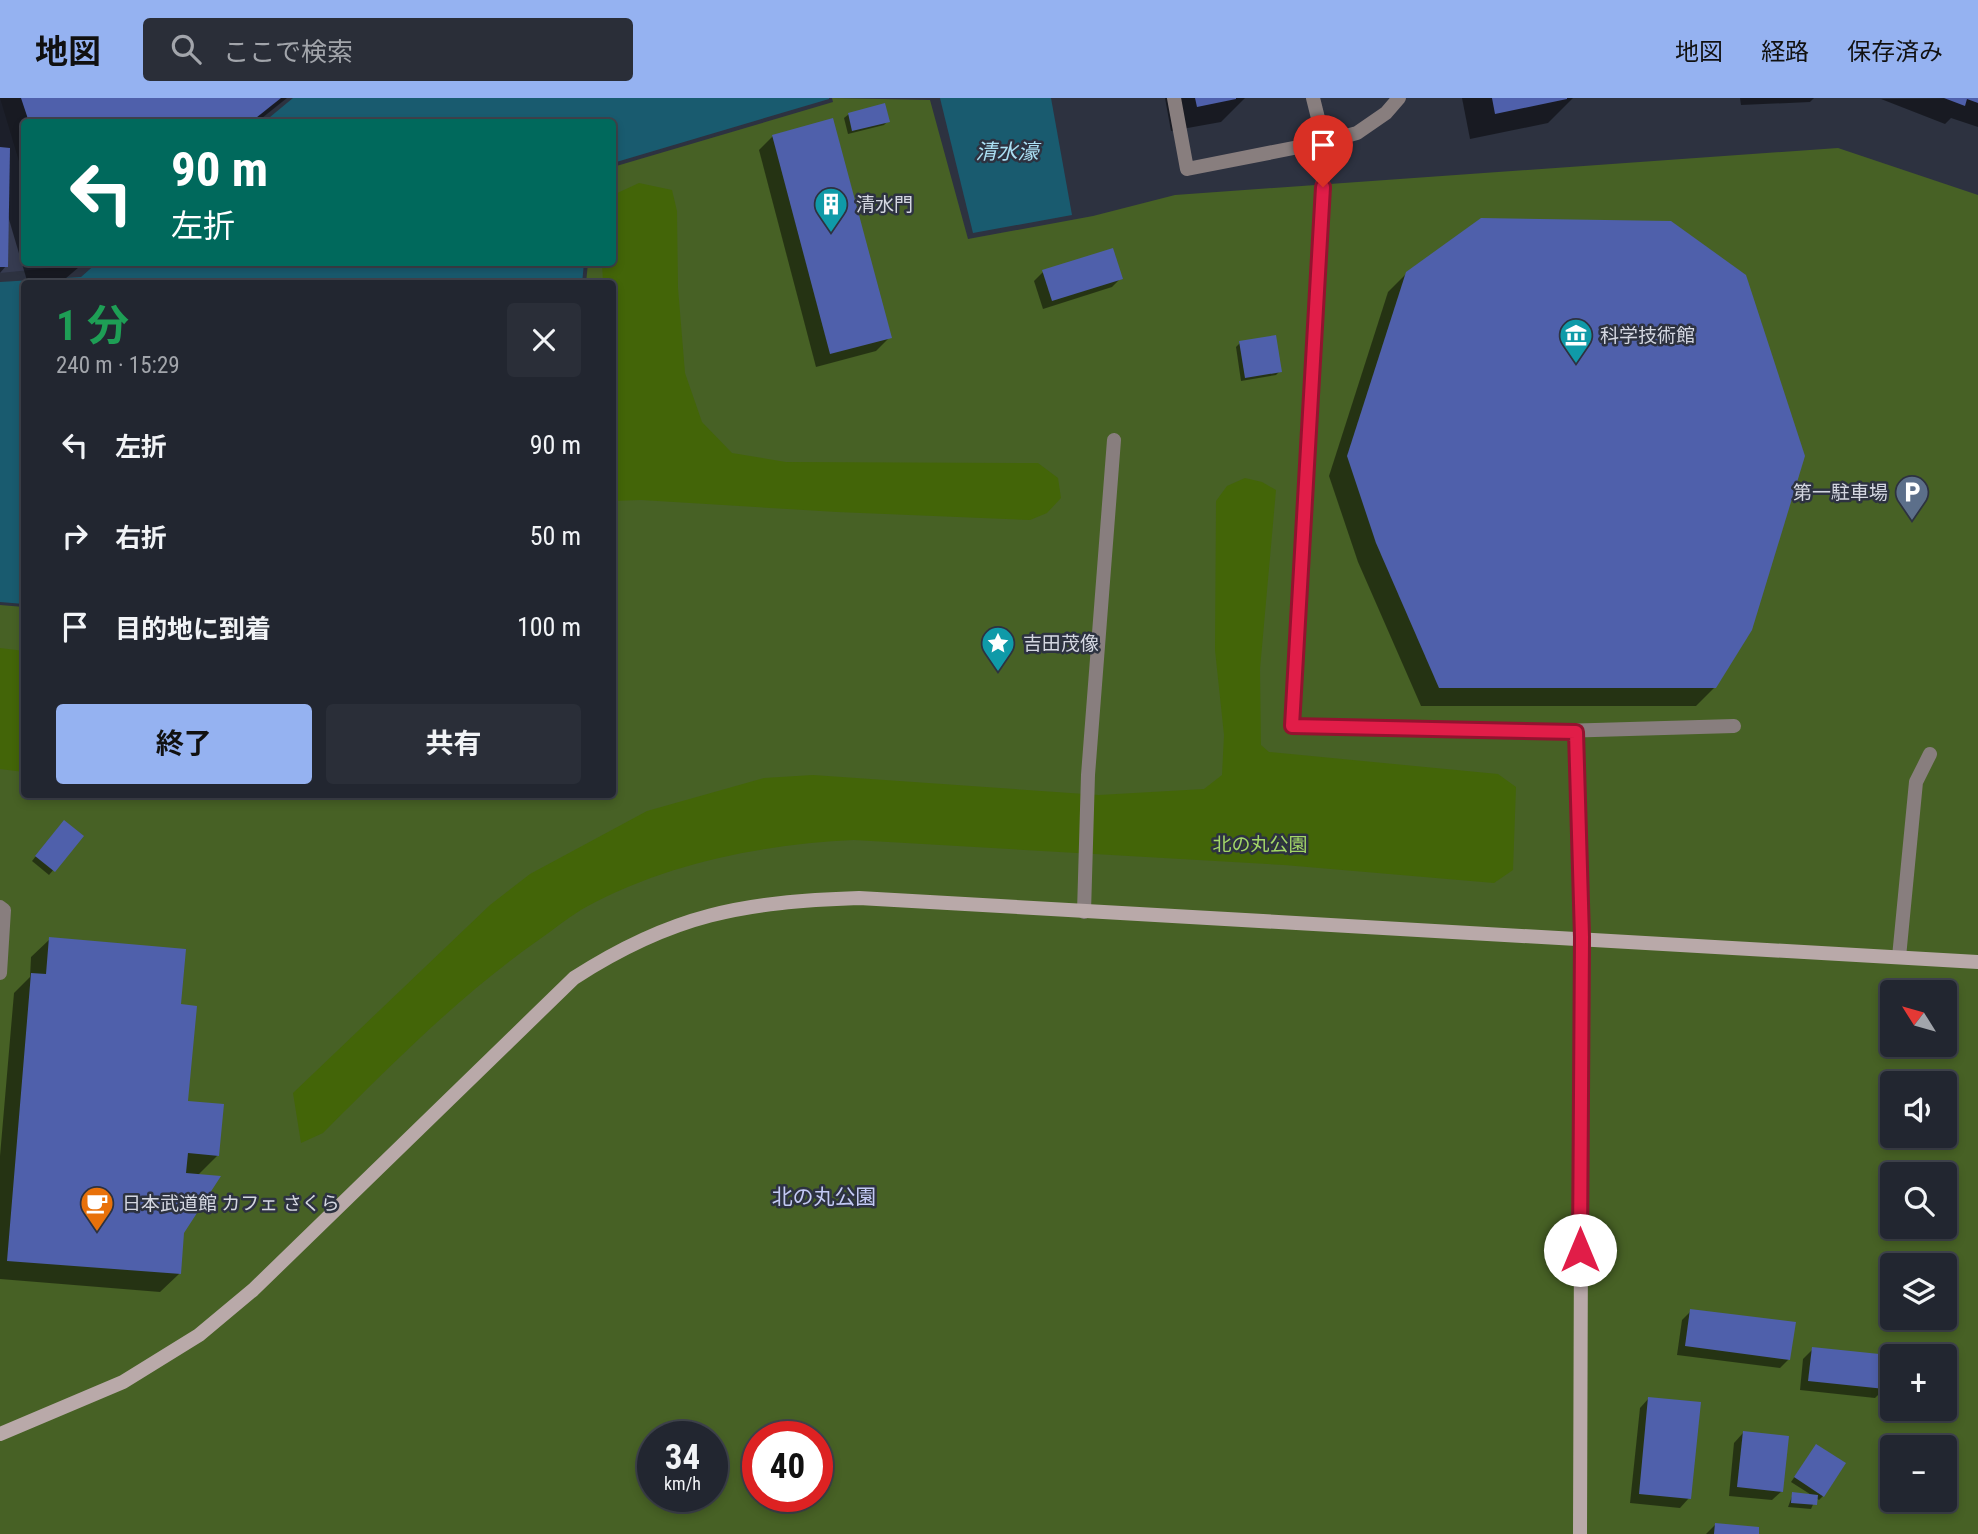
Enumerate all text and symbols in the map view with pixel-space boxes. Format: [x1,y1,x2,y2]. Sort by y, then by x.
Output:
search box [143,18,633,81]
icon: search [167,30,205,68]
text: 地図 [35,32,101,71]
text: ここで検索 [223,37,353,67]
text: 地図 [1675,38,1723,66]
text: 経路 [1761,38,1809,66]
text: 保存済み [1847,38,1943,66]
pin [1293,115,1353,187]
icon: arrive [1304,126,1342,164]
water label: 清水濠 [976,140,1041,164]
text: 90 m [171,141,268,198]
icon: left [56,147,147,238]
building icon: 清水門 [812,185,850,234]
place label: 清水門 [856,193,913,216]
text: 左折 [171,207,235,245]
text: 1 分 [56,301,129,350]
button: close [507,303,581,377]
museum icon: 科学技術館 [1557,316,1595,365]
place label: 科学技術館 [1600,324,1695,347]
text: 240 m · 15:29 [56,352,180,379]
icon: left [56,426,94,464]
text: 90 m [530,430,581,460]
text: 左折 [115,432,167,462]
parking icon: 第一駐車場 [1893,473,1931,522]
place label: 第一駐車場 [1793,481,1888,504]
icon: right [56,517,94,555]
text: 50 m [530,521,581,551]
text: 右折 [115,523,167,553]
icon: arrive [56,608,94,646]
text: 100 m [517,612,581,642]
text: 目的地に到着 [115,614,271,644]
place icon: 吉田茂像 [979,624,1017,673]
place label: 吉田茂像 [1023,632,1099,655]
button: 終了 [56,704,312,784]
button: 共有 [326,704,581,784]
park label: 北の丸公園 [1212,833,1308,856]
north arrow [1880,980,1956,1057]
map controls [1880,980,1957,1512]
button: sound [1880,1071,1957,1148]
button: search [1880,1162,1957,1239]
cafe icon: 日本武道館 カフェ さくら [78,1184,116,1233]
district label: 北の丸公園 [772,1185,877,1209]
place label: 日本武道館 カフェ さくら [122,1192,340,1215]
position arrow [1543,1213,1617,1287]
button: layers [1880,1253,1957,1330]
button: + [1880,1344,1957,1421]
speed limit sign: 40 [742,1421,833,1512]
button: − [1880,1435,1957,1512]
text: 34 [665,1437,700,1478]
text: km/h [664,1473,701,1494]

